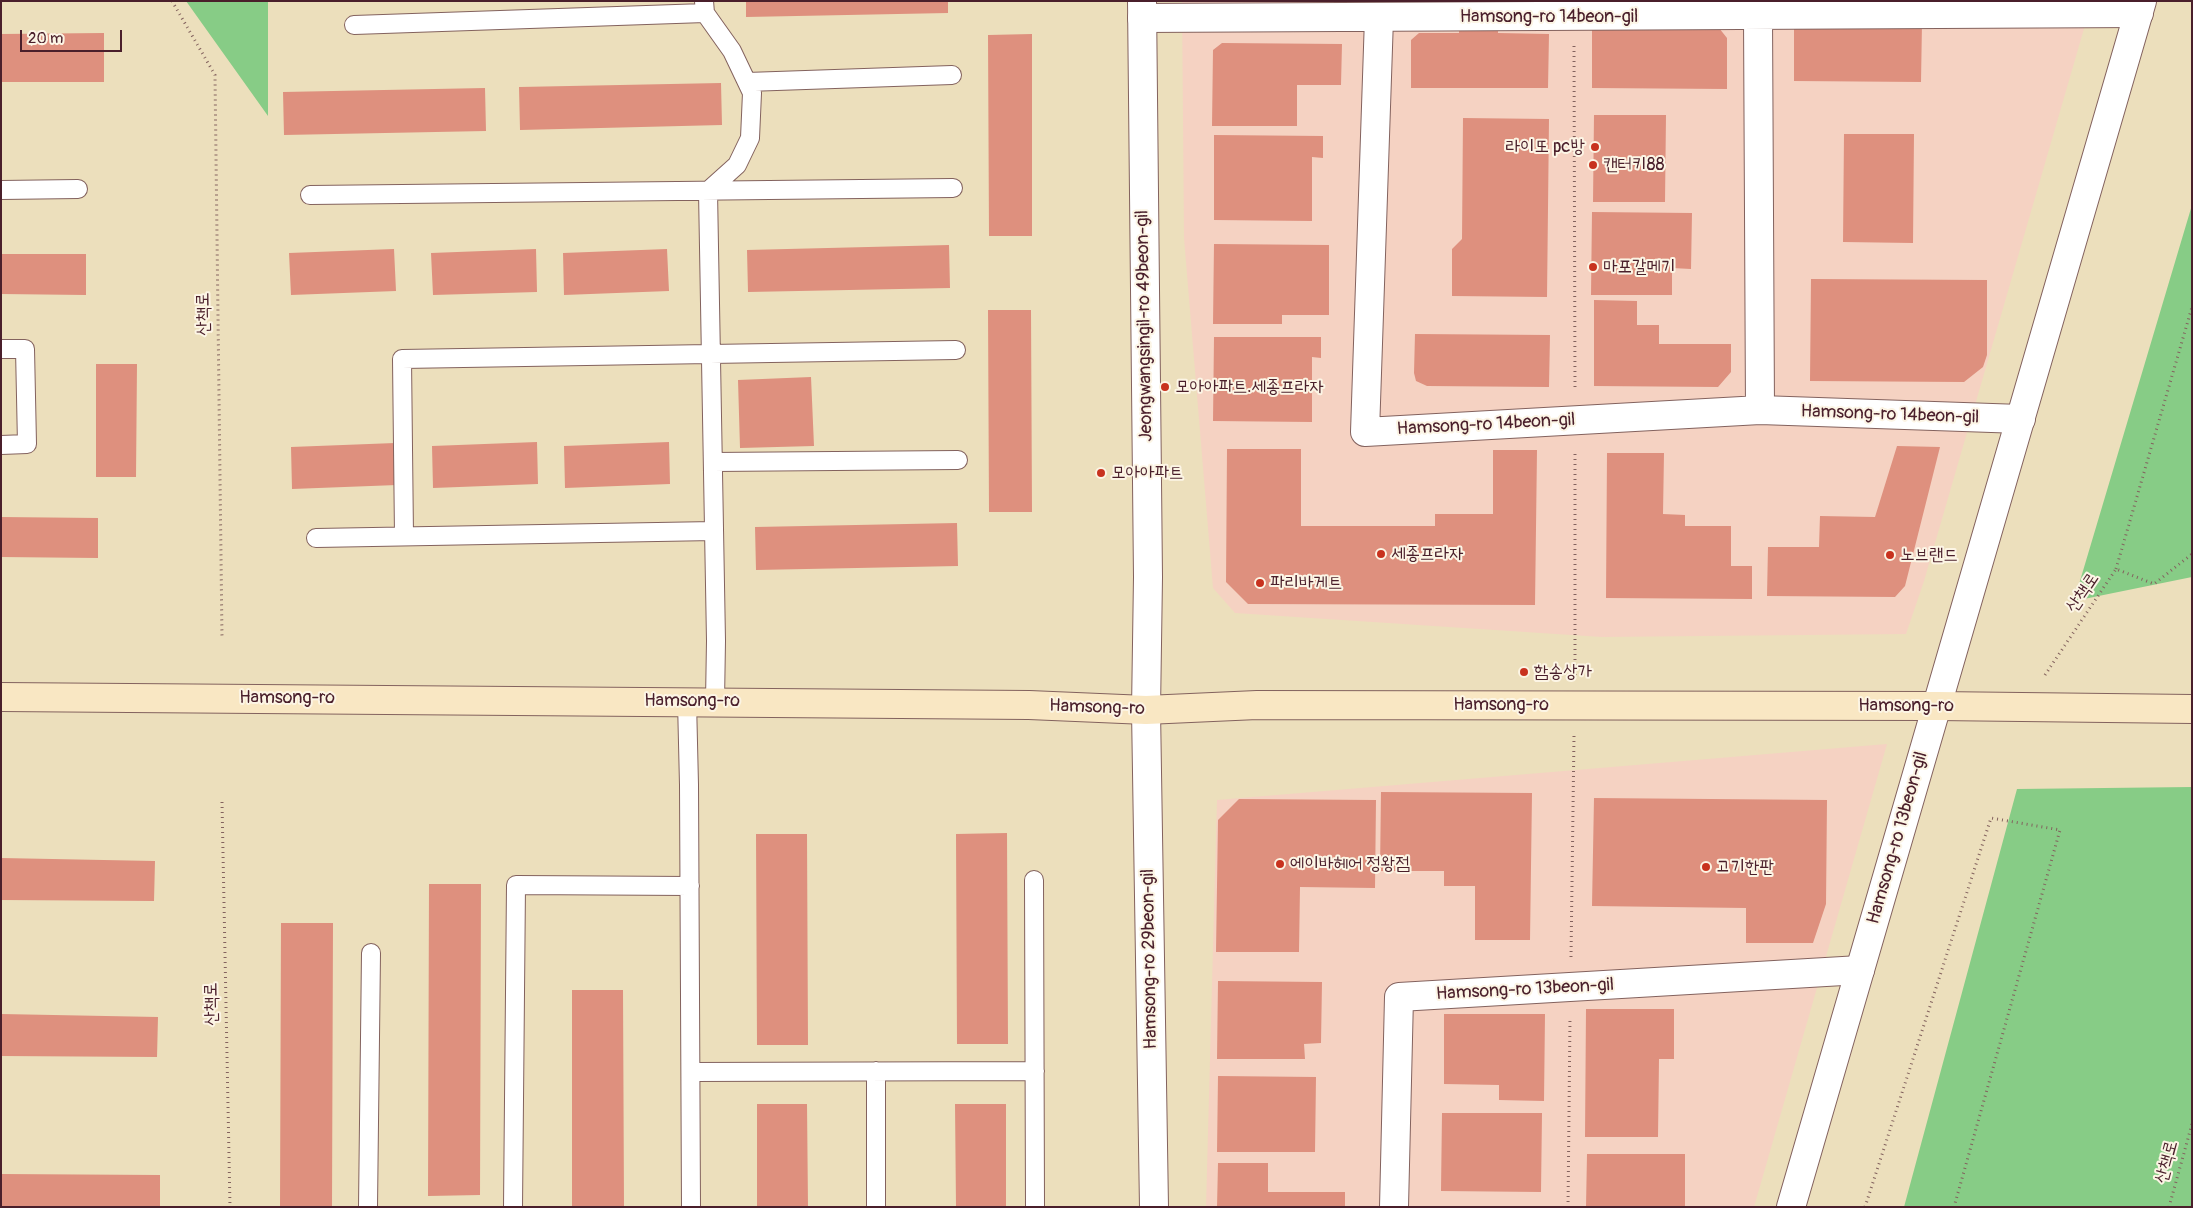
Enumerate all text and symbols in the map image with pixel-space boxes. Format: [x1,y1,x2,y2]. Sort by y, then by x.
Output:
street label: Hamsong-ro 14beon-gil [1460,6,1638,28]
scale bar [22,20,125,52]
text: 20 m [28,29,63,48]
place label: 라이또 pc방 [1506,136,1585,158]
marker: 라이또 pc방 [1589,141,1601,153]
place label: 캔터키88 [1603,154,1665,176]
marker: 캔터키88 [1587,159,1599,171]
street label: Jeongwangsingil-ro 49beon-gil [1132,210,1158,442]
place label: 마포갈메기 [1603,256,1675,278]
marker: 마포갈메기 [1587,261,1599,273]
street label: 산책로 [193,292,215,336]
place label: 모아아파트.세종프라자 [1175,376,1324,398]
marker: 모아아파트.세종프라자 [1159,381,1171,393]
street label: Hamsong-ro 14beon-gil [1800,401,1980,429]
street label: Hamsong-ro 14beon-gil [1396,410,1576,440]
place label: 모아아파트 [1111,462,1183,484]
marker: 모아아파트 [1095,467,1107,479]
place label: 세종프라자 [1391,543,1463,565]
place label: 노브랜드 [1900,544,1958,566]
marker: 세종프라자 [1375,548,1387,560]
marker: 노브랜드 [1884,549,1896,561]
street label: 산책로 [2062,569,2104,617]
place label: 파리바게트 [1270,572,1342,594]
marker: 파리바게트 [1254,577,1266,589]
place label: 함송상가 [1534,661,1592,683]
marker: 함송상가 [1518,666,1530,678]
street label: Hamsong-ro [239,687,335,709]
street label: Hamsong-ro [644,690,740,712]
street label: Hamsong-ro [1453,694,1549,716]
street label: Hamsong-ro [1858,695,1954,717]
street label: Hamsong-ro [1049,696,1145,720]
street label: Hamsong-ro 13beon-gil [1863,749,1933,927]
place label: 에이바헤어 정왕점 [1290,853,1410,875]
place label: 고기한판 [1716,856,1774,878]
marker: 에이바헤어 정왕점 [1274,858,1286,870]
marker: 고기한판 [1700,861,1712,873]
street label: Hamsong-ro 29beon-gil [1138,869,1162,1049]
street label: Hamsong-ro 13beon-gil [1435,975,1615,1005]
street label: 산책로 [201,982,223,1026]
street label: 산책로 [2151,1138,2183,1186]

